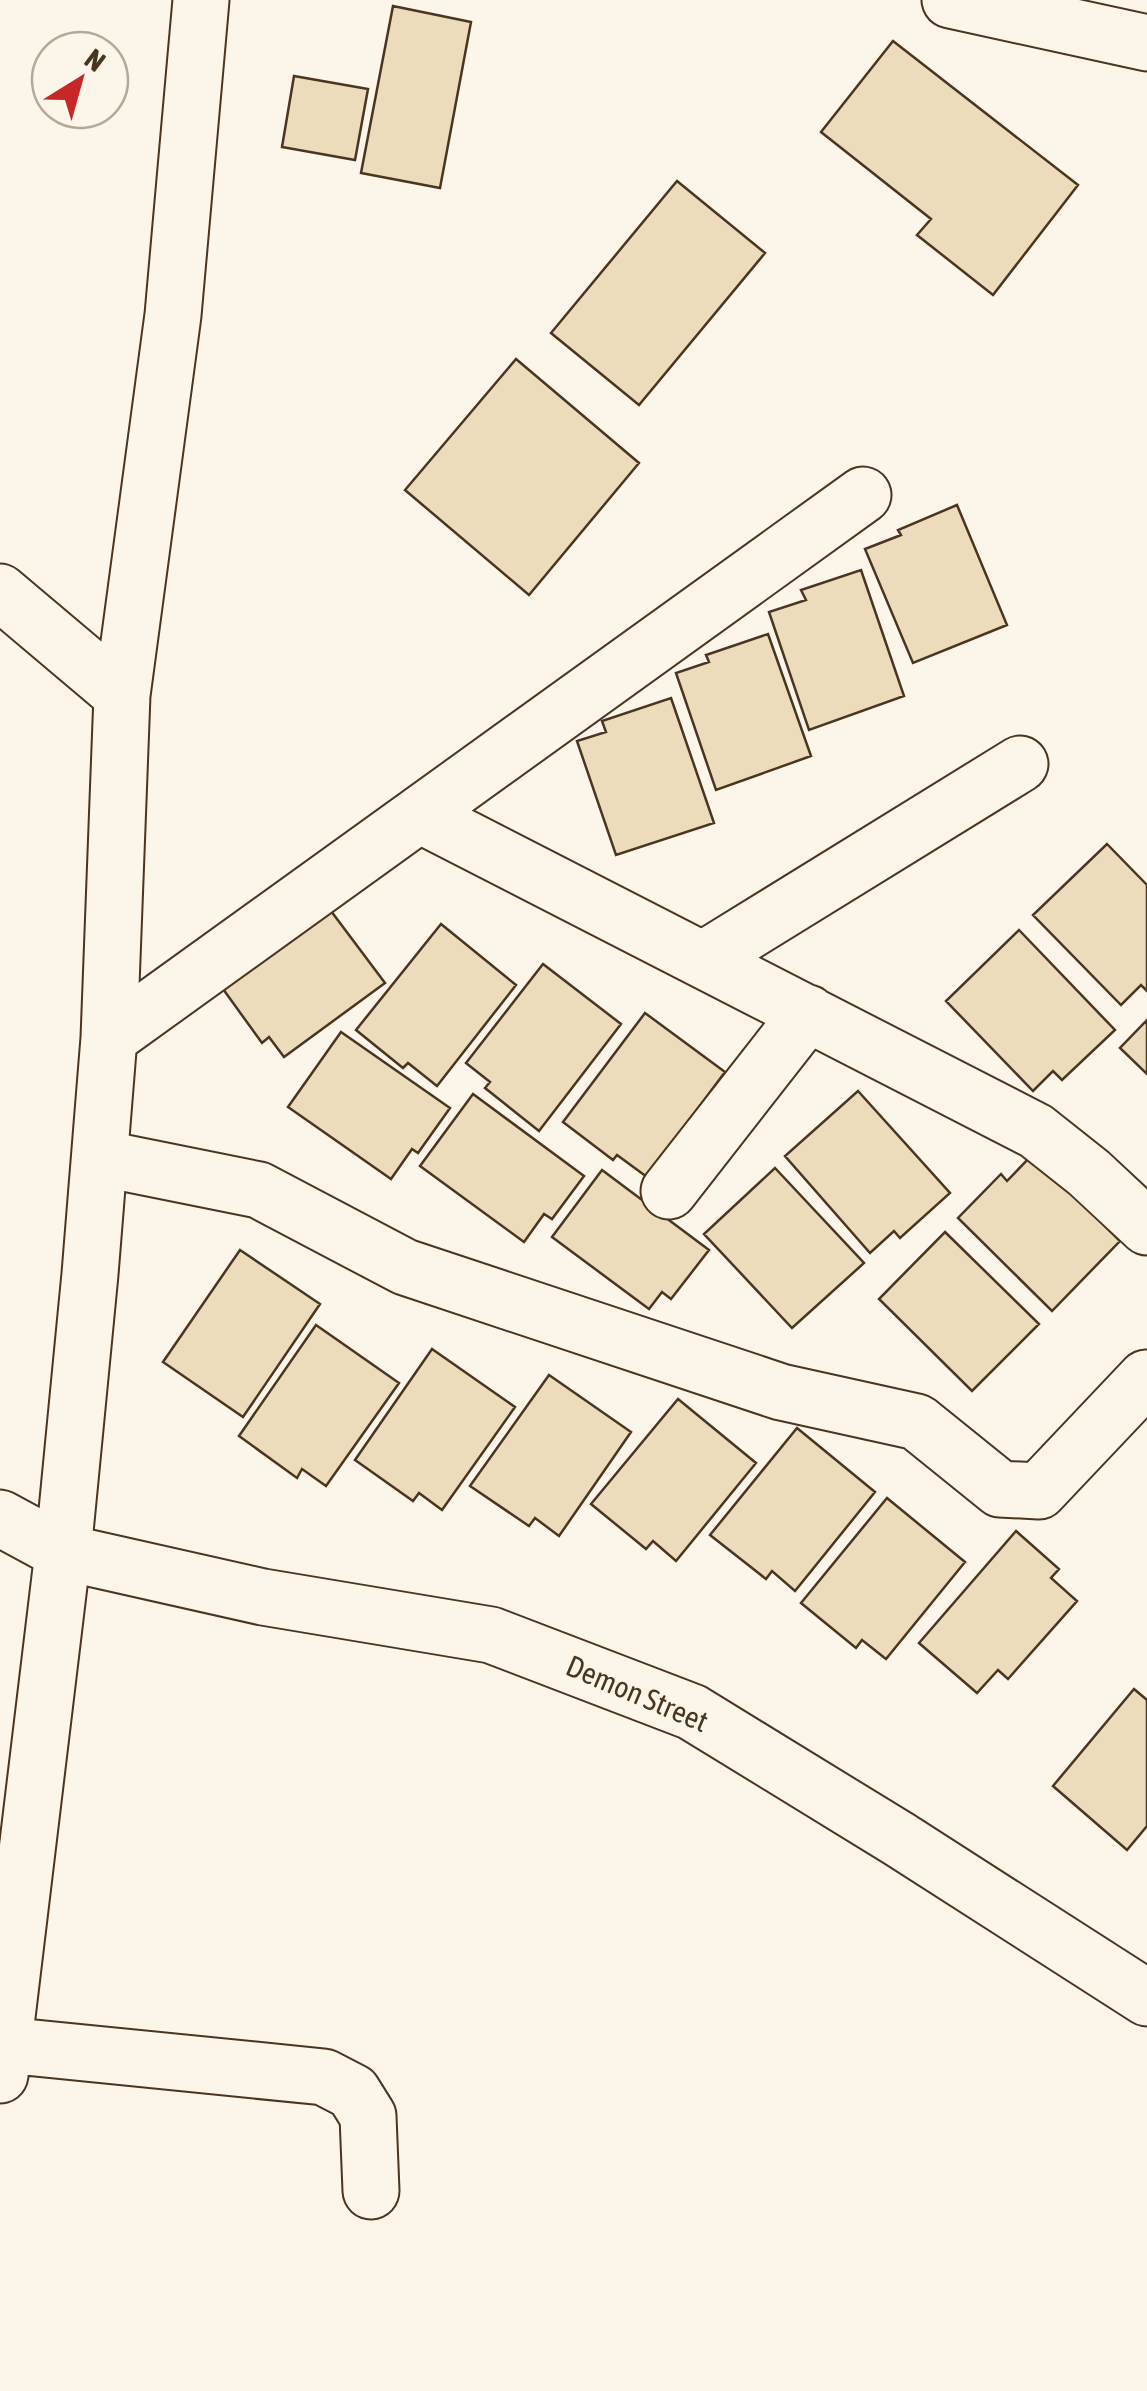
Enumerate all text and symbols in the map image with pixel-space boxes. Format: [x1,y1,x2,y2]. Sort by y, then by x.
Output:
north arrow [30,30,130,130]
text: N [79,42,111,78]
street label: Demon Street [561,1648,713,1738]

